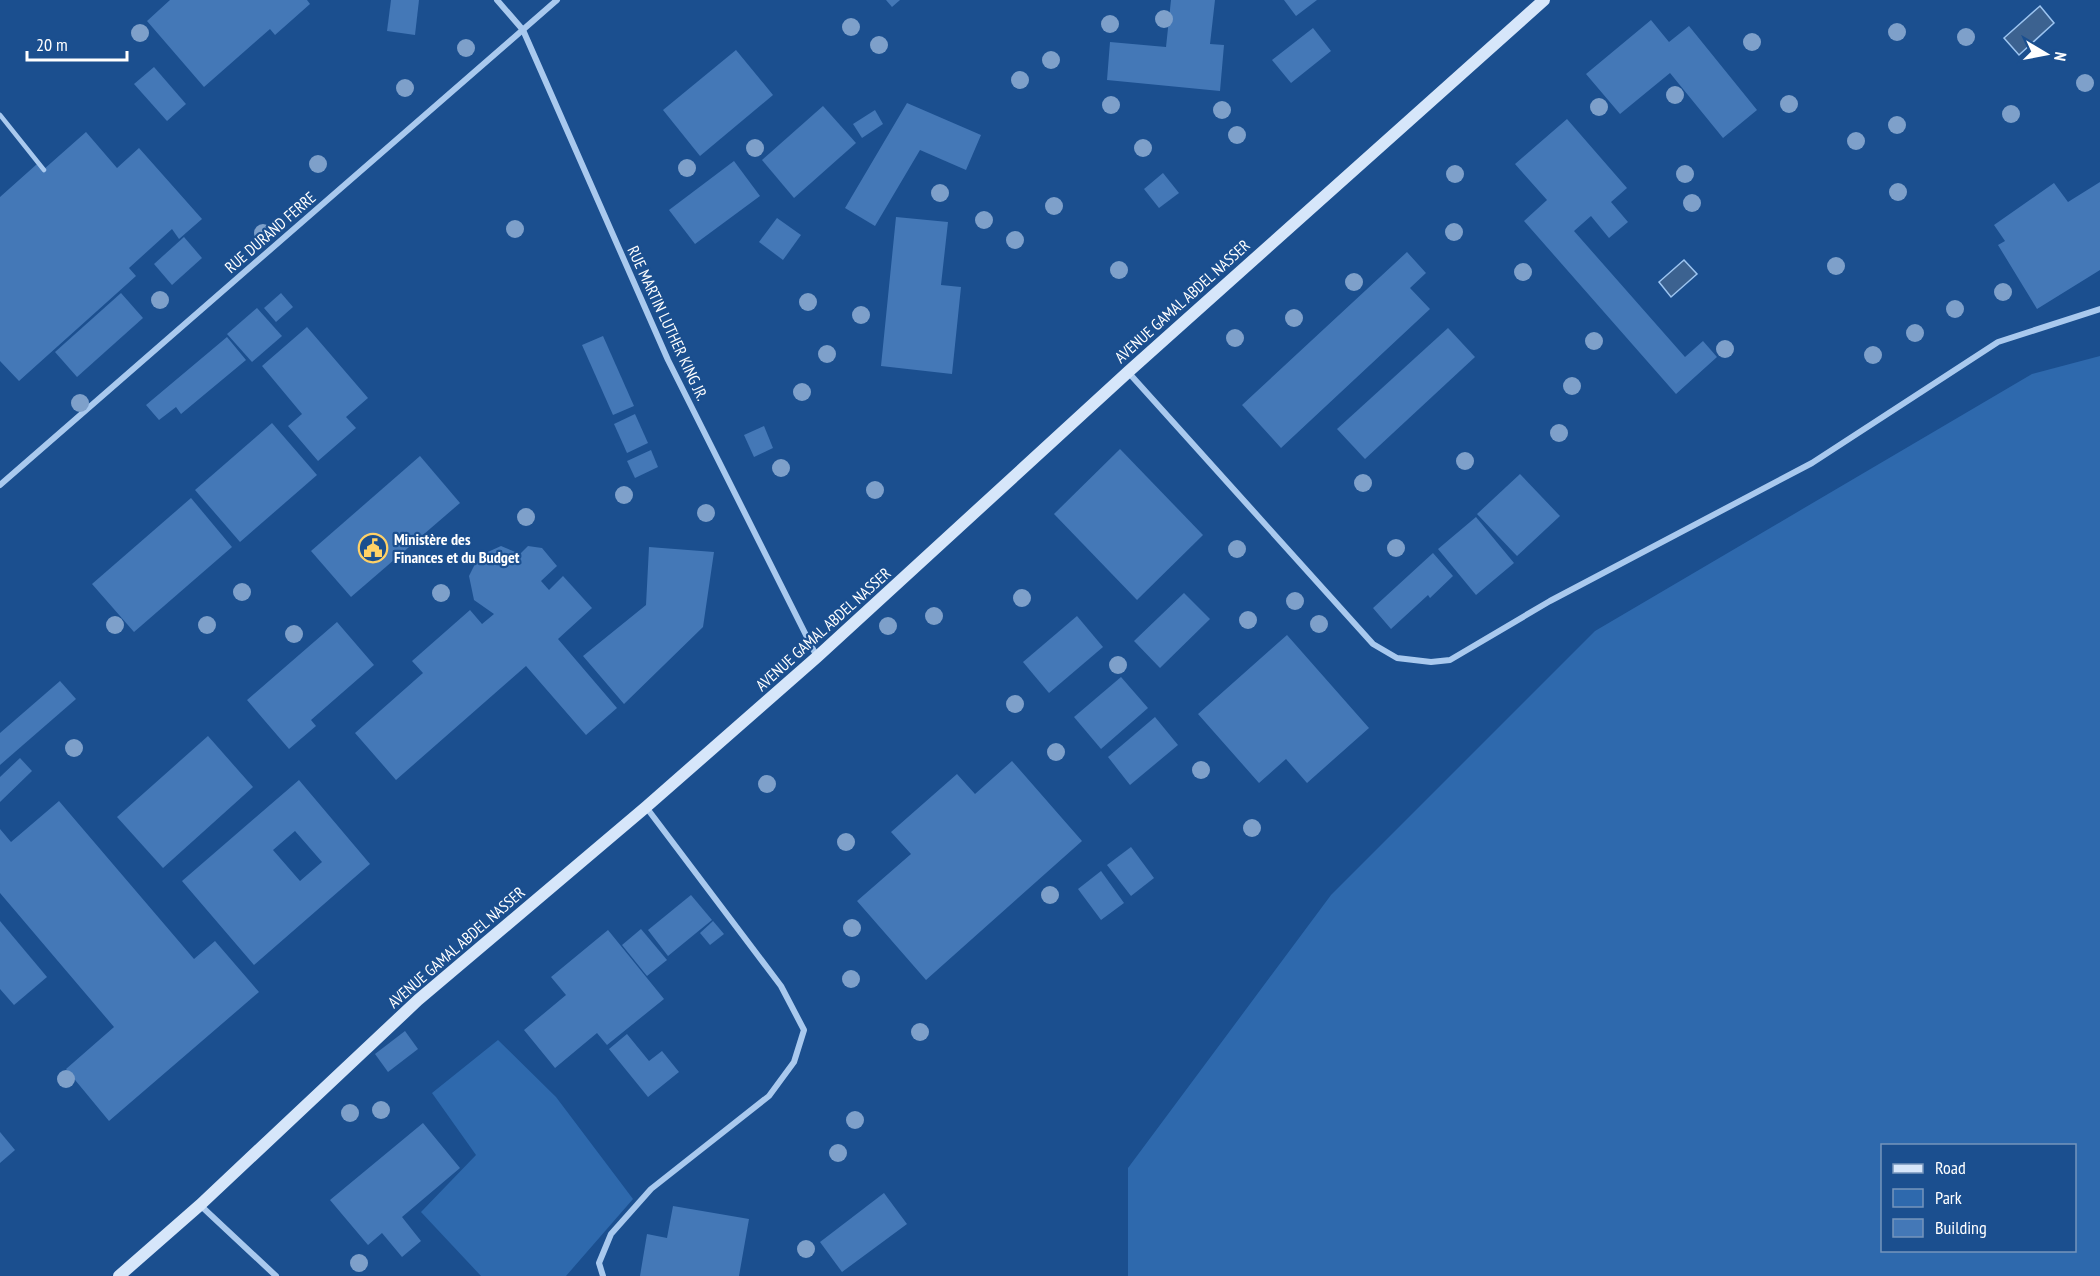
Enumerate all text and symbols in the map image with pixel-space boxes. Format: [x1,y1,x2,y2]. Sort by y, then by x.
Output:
scale bar [27,24,128,62]
north arrow [2016,24,2076,84]
text: 20 m [36,33,68,56]
text: N [2050,51,2071,63]
street label: RUE DURAND FERRE [220,187,320,277]
street label: AVENUE GAMAL ABDEL NASSER [1110,235,1254,367]
street label: RUE MARTIN LUTHER KING JR. [623,242,713,404]
place label: Ministère des Finances et du Budget [394,529,520,567]
public building icon: Ministère des Finances et du Budget [357,532,389,564]
street label: AVENUE GAMAL ABDEL NASSER [751,563,895,695]
street label: AVENUE GAMAL ABDEL NASSER [383,882,529,1012]
legend [1881,1144,2076,1252]
text: Road [1935,1156,1966,1179]
text: Park [1935,1186,1962,1209]
text: Building [1935,1216,1987,1239]

